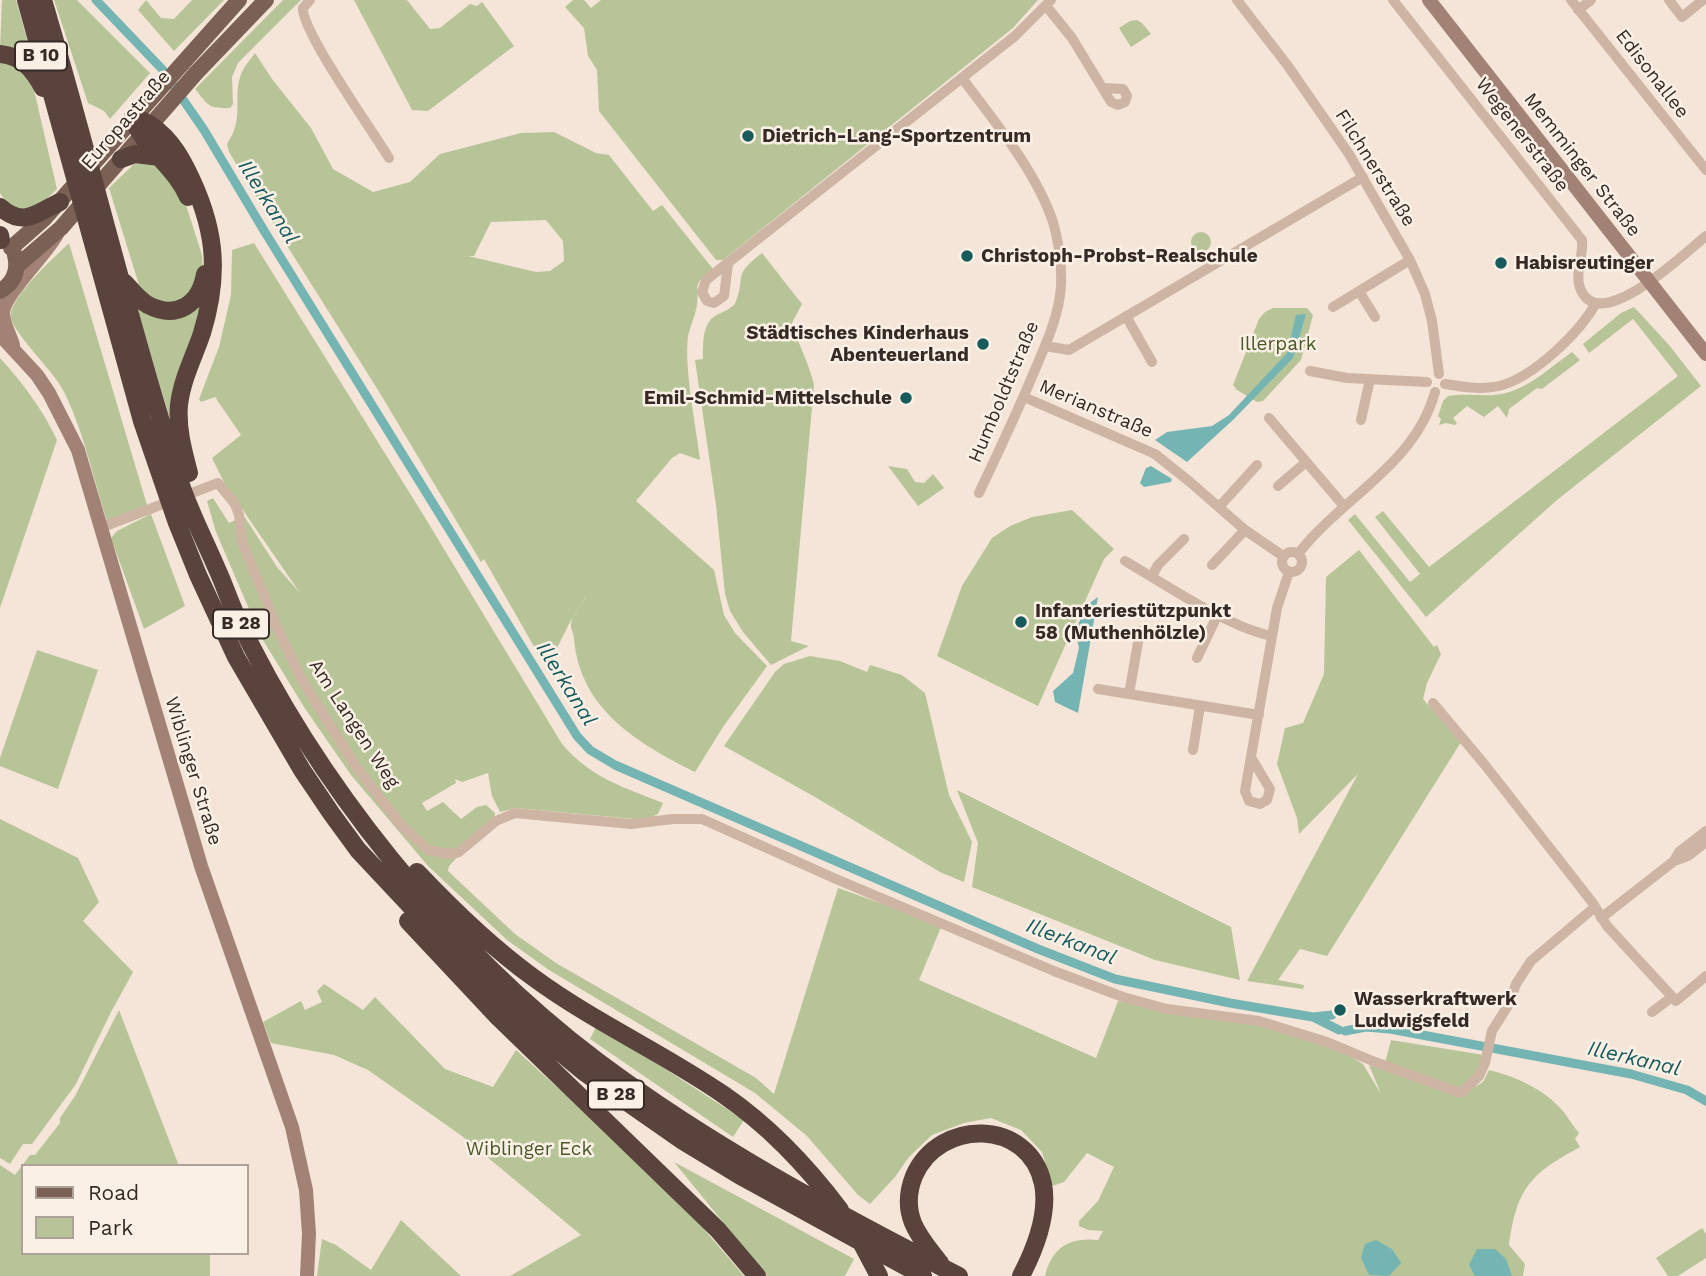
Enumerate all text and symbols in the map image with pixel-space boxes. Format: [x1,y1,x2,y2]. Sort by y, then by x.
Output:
street label: Edisonallee [1610,25,1694,123]
road number: B 10 [15,42,67,70]
street label: Europastraße [77,66,175,174]
street label: Wegenerstraße [1470,73,1574,197]
street label: Memminger Straße [1519,88,1645,242]
street label: Filchnerstraße [1330,105,1420,231]
place label: Dietrich-Lang-Sportzentrum [762,125,1031,147]
marker: Dietrich-Lang-Sportzentrum [740,128,756,144]
water label: Illerkanal [232,155,304,249]
place label: Christoph-Probst-Realschule [981,245,1258,267]
marker: Christoph-Probst-Realschule [959,248,975,264]
place label: Habisreutinger [1515,252,1654,274]
marker: Habisreutinger [1493,255,1509,271]
street label: Humboldtstraße [964,318,1044,466]
place label: Städtisches Kinderhaus Abenteuerland [746,322,969,366]
park label: Illerpark [1239,333,1317,355]
marker: Städtisches Kinderhaus Abenteuerland [975,336,991,352]
street label: Merianstraße [1036,375,1156,443]
place label: Emil-Schmid-Mittelschule [644,387,892,409]
marker: Emil-Schmid-Mittelschule [898,390,914,406]
place label: Infanteriestützpunkt 58 (Muthenhölzle) [1035,600,1231,644]
road number: B 28 [213,610,269,638]
marker: Infanteriestützpunkt 58 (Muthenhölzle) [1013,614,1029,630]
water label: Illerkanal [530,637,602,731]
street label: Am Langen Weg [304,655,404,793]
street label: Wiblinger Straße [160,694,226,848]
water label: Illerkanal [1022,913,1120,971]
place label: Wasserkraftwerk Ludwigsfeld [1354,988,1517,1032]
marker: Wasserkraftwerk Ludwigsfeld [1332,1002,1348,1018]
water label: Illerkanal [1585,1036,1683,1082]
road number: B 28 [588,1080,644,1110]
park label: Wiblinger Eck [466,1138,592,1160]
legend [21,1164,248,1255]
text: Road [88,1180,139,1205]
text: Park [88,1215,133,1240]

